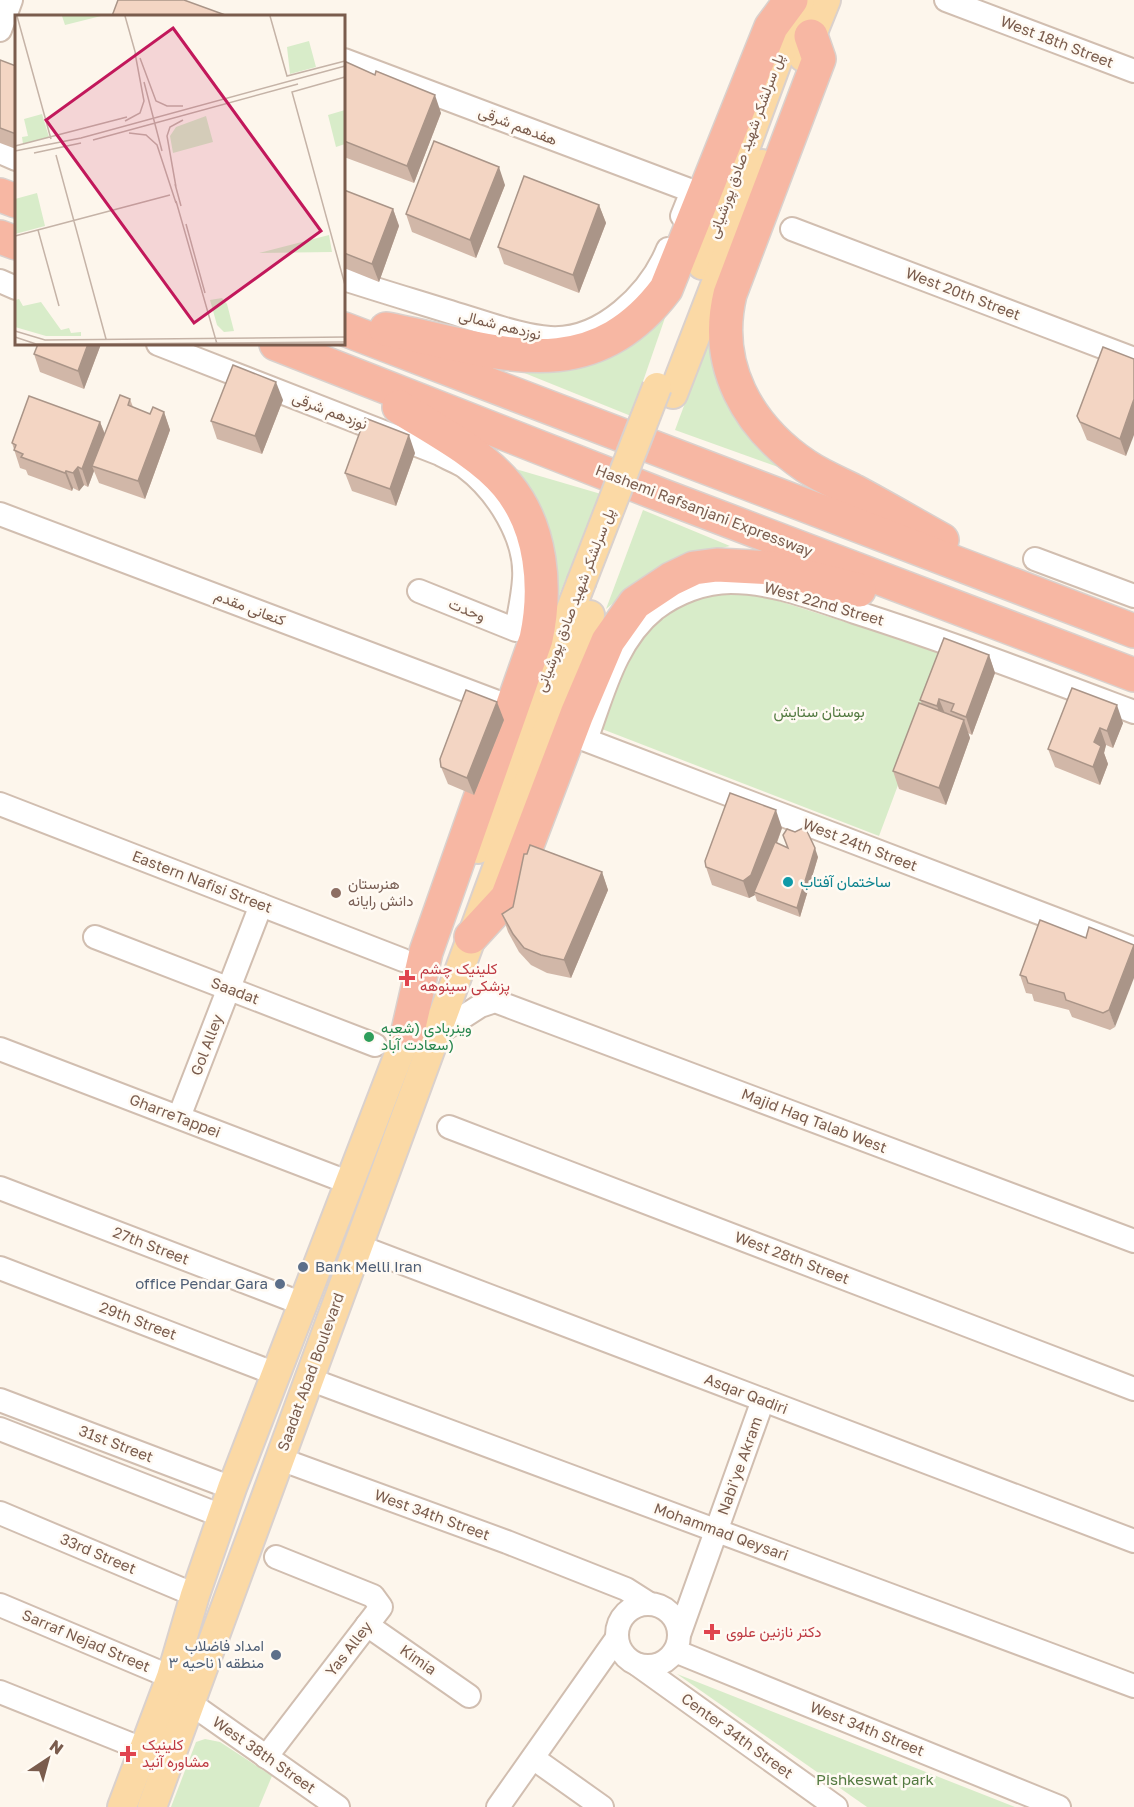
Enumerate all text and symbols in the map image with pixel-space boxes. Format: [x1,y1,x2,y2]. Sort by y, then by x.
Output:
street label: West 18th Street [998,11,1117,71]
inset map [15,15,345,345]
street label: پل سرلشکر شهید صادق پورشیانی [703,51,789,241]
street label: هفدهم شرقی [476,102,560,150]
street label: West 20th Street [903,263,1023,323]
street label: نوزدهم شمالی [457,305,543,345]
street label: نوزدهم شرقی [290,388,370,434]
street label: Hashemi Rafsanjani Expressway [593,460,816,560]
street label: پل سرلشکر شهید صادق پورشیانی [531,505,619,695]
street label: West 22nd Street [762,577,886,629]
street label: کنعانی مقدم [212,585,289,631]
street label: وحدت [446,594,488,625]
park label: بوستان ستایش [773,702,865,722]
street label: West 24th Street [800,814,920,874]
street label: Eastern Nafisi Street [130,846,275,916]
place label: ساختمان آفتاب [800,872,891,891]
place label: هنرستان دانش رایانه [348,874,413,911]
marker: ساختمان آفتاب [781,875,795,889]
marker: هنرستان دانش رایانه [329,886,343,900]
place label: کلینیک چشم پزشکی سینوهه [420,959,510,996]
marker: کلینیک چشم پزشکی سینوهه [398,969,416,987]
street label: Saadat [209,973,262,1007]
street label: Gol Alley [186,1011,226,1078]
place label: وینربادی (شعبه سعادت آباد) [381,1018,472,1054]
marker: وینربادی (شعبه سعادت آباد) [362,1030,376,1044]
street label: Majid Haq Talab West [739,1084,890,1156]
street label: GharreTappei [127,1089,223,1141]
street label: 27th Street [111,1222,192,1268]
street label: West 28th Street [732,1227,852,1287]
place label: Bank Melli Iran [315,1257,422,1275]
marker: Bank Melli Iran [296,1260,310,1274]
place label: office Pendar Gara [135,1274,268,1292]
marker: office Pendar Gara [273,1277,287,1291]
street label: Saadat Abad Boulevard [273,1290,347,1453]
street label: 29th Street [97,1297,179,1343]
street label: Asqar Qadiri [702,1369,791,1417]
street label: Nabi'ye Akram [713,1414,765,1517]
street label: 31st Street [77,1421,156,1465]
street label: West 34th Street [372,1485,493,1543]
street label: Mohammad Qeysari [652,1498,791,1564]
street label: 33rd Street [58,1529,139,1577]
street label: Sarraf Nejad Street [20,1605,153,1675]
street label: Yas Alley [321,1617,376,1679]
place label: دکتر نازنین علوی [726,1622,822,1642]
marker: دکتر نازنین علوی [703,1623,721,1641]
place label: امداد فاضلاب منطقه ۱ ناحیه ۳ [169,1636,264,1672]
street label: Kimia [397,1640,440,1678]
marker: امداد فاضلاب منطقه ۱ ناحیه ۳ [269,1648,283,1662]
street label: Center 34th Street [678,1689,797,1782]
street label: West 34th Street [808,1697,927,1759]
street label: West 38th Street [210,1712,320,1796]
north arrow [18,1729,78,1789]
text: N [46,1735,68,1759]
place label: کلینیک مشاوره آنید [142,1735,209,1771]
marker: کلینیک مشاوره آنید [119,1745,137,1763]
park label: Pishkeswat park [816,1770,934,1788]

